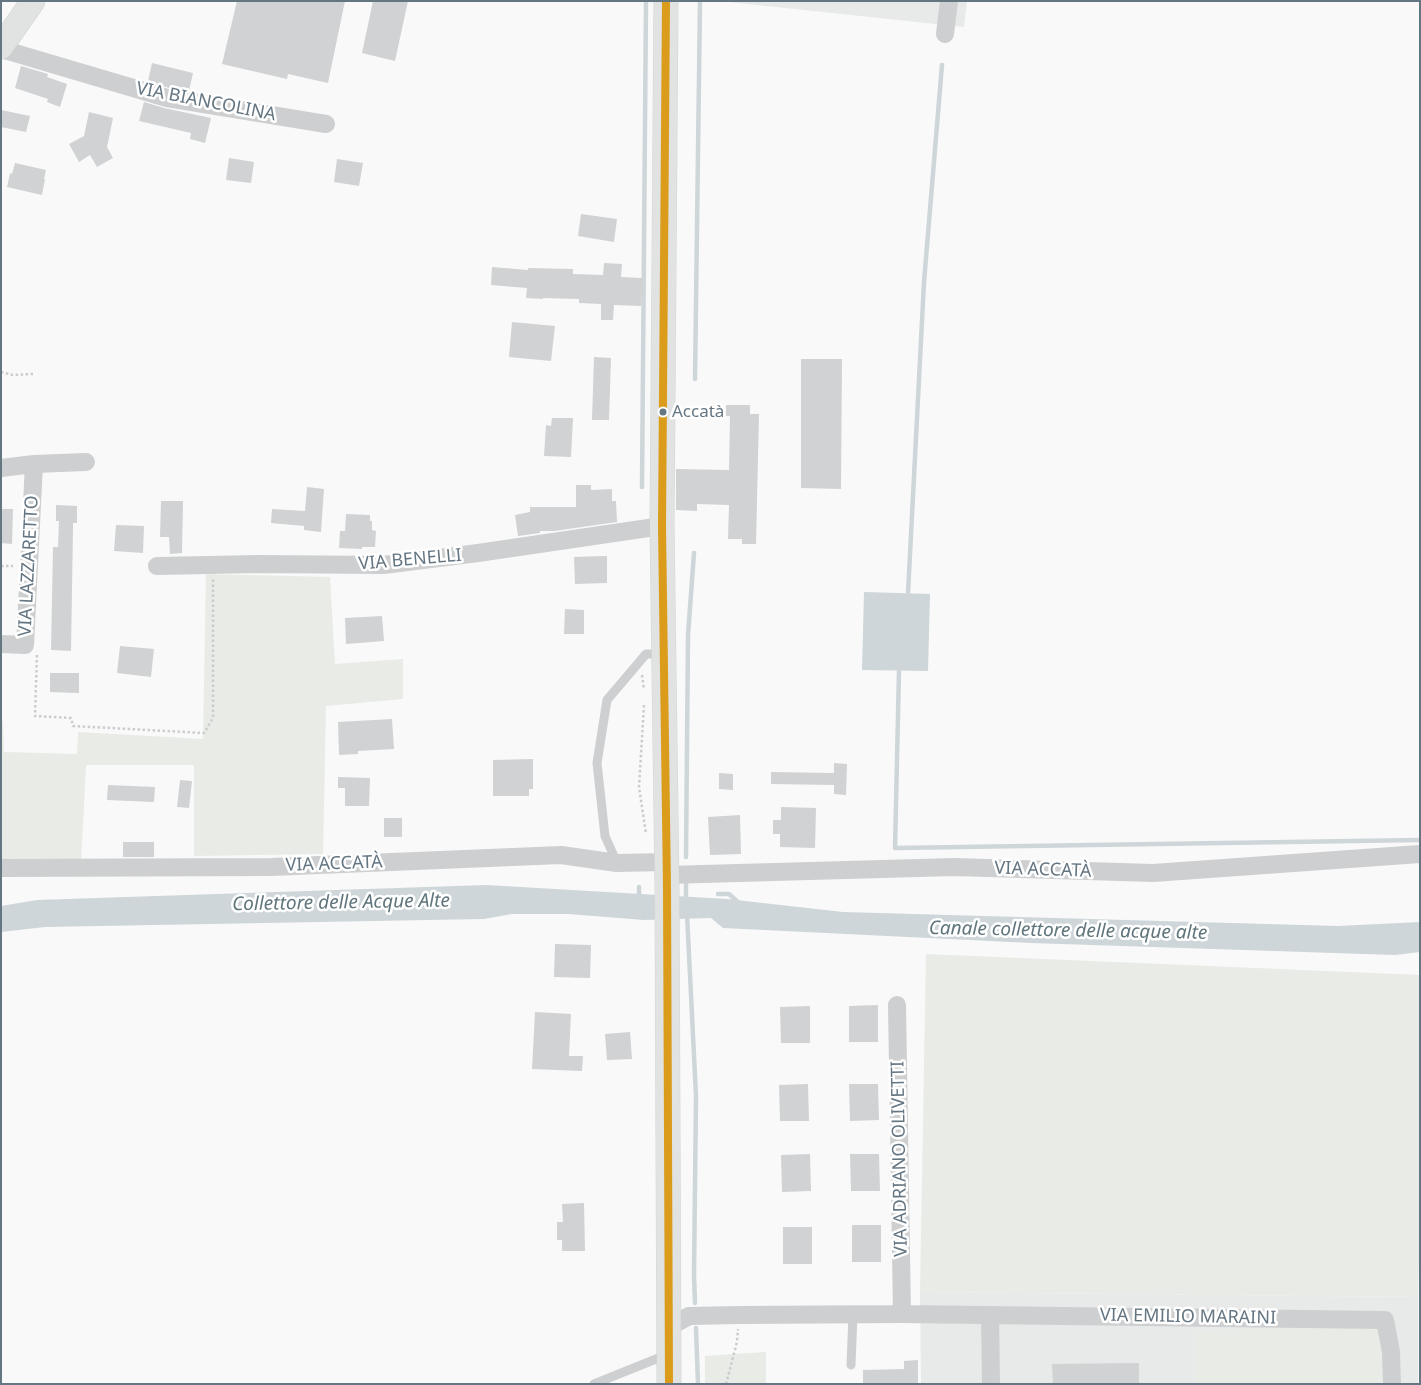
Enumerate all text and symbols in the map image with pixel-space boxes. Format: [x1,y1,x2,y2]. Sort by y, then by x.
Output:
street label: VIA BIANCOLINA [134,78,278,126]
place label: Accatà [672,402,724,422]
marker: Accatà [658,407,668,417]
street label: VIA LAZZARETTO [15,495,43,637]
street label: VIA BENELLI [358,545,462,575]
street label: VIA ACCATÀ [285,852,383,876]
street label: VIA ACCATÀ [994,858,1092,882]
water label: Collettore delle Acque Alte [232,890,450,916]
water label: Canale collettore delle acque alte [929,917,1207,945]
street label: VIA ADRIANO OLIVETTI [887,1061,913,1257]
street label: VIA EMILIO MARAINI [1100,1305,1276,1329]

